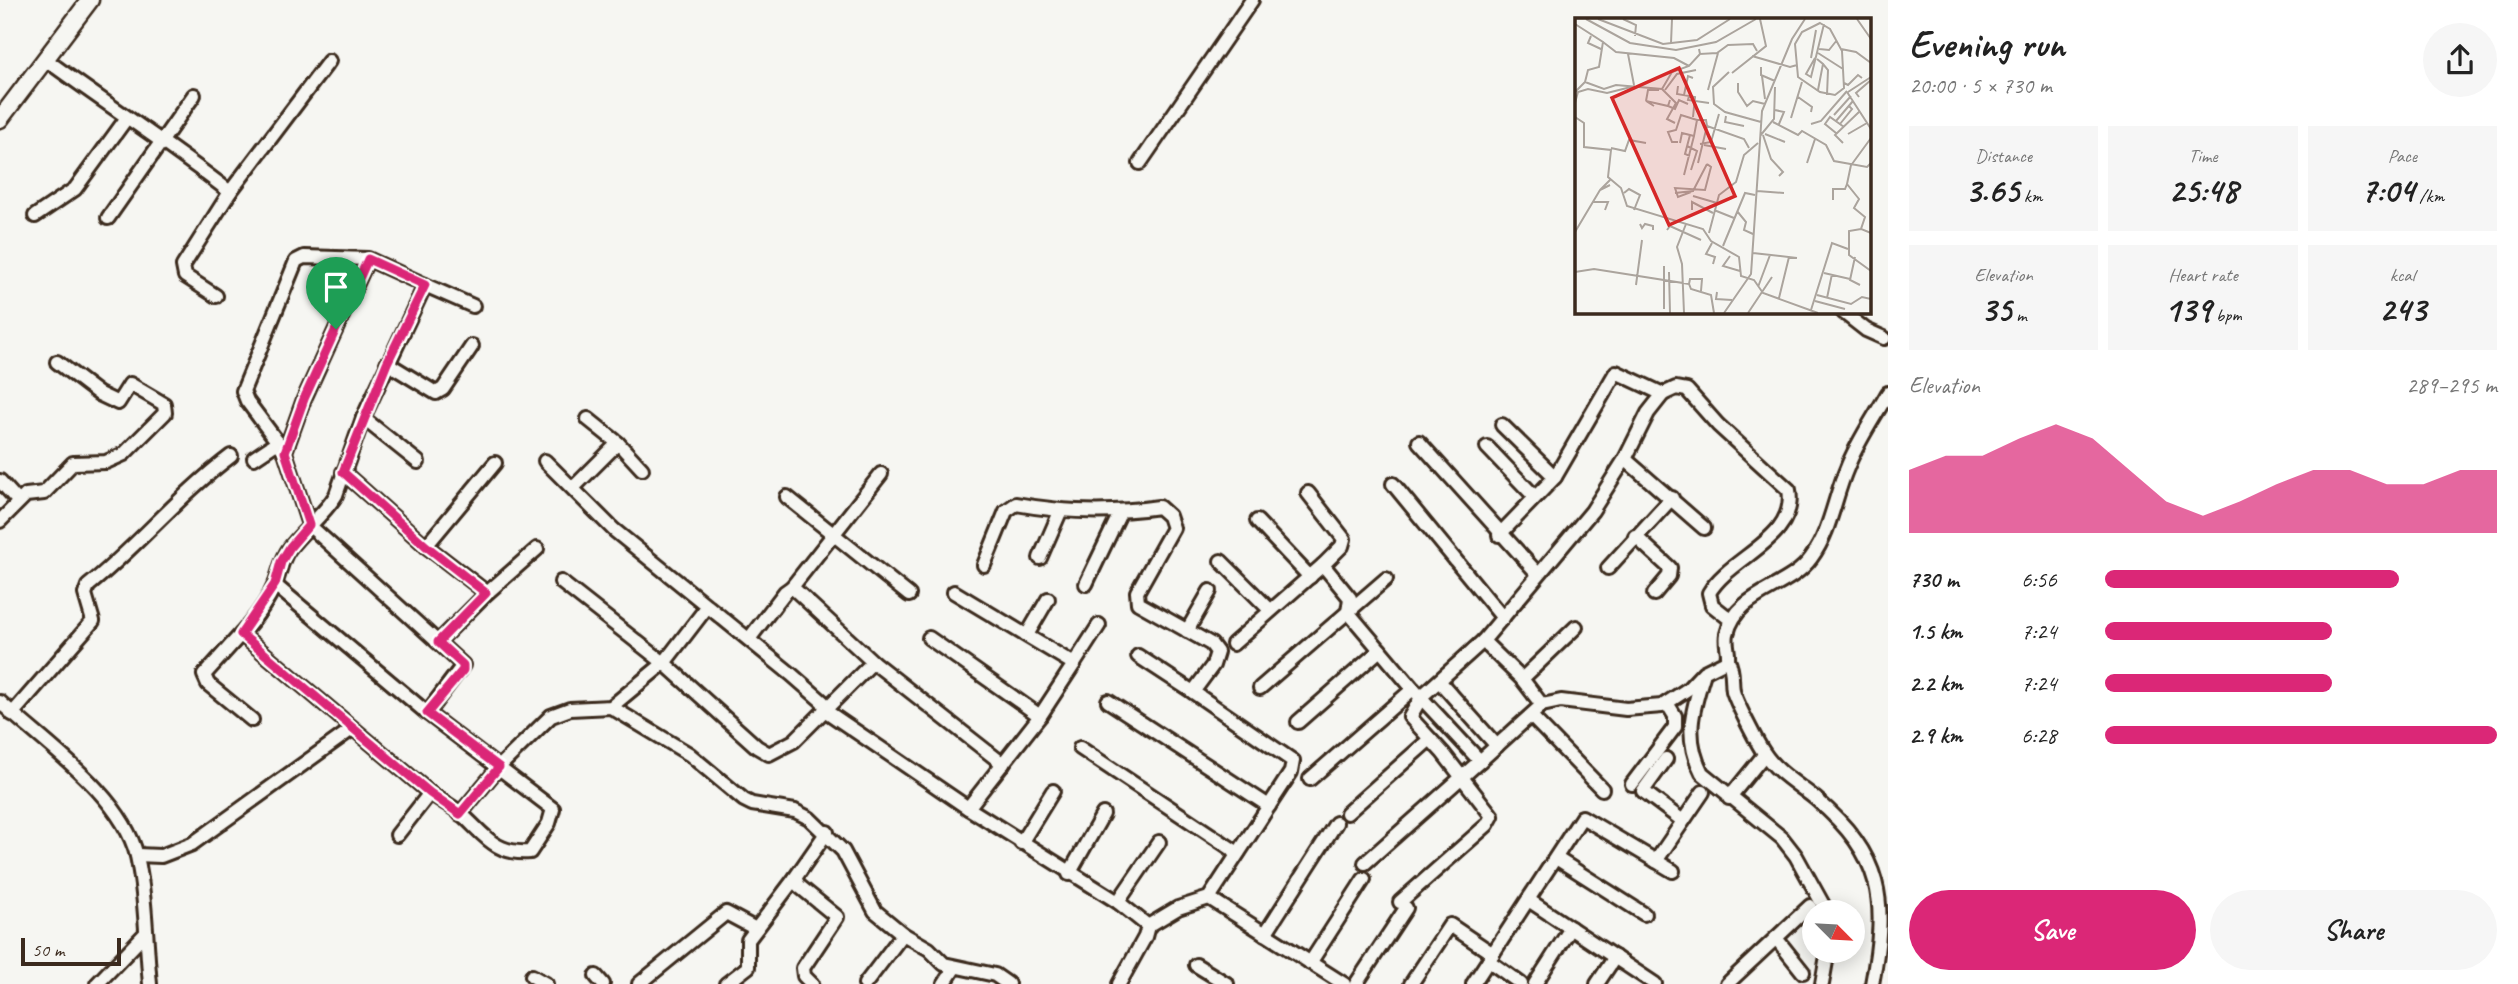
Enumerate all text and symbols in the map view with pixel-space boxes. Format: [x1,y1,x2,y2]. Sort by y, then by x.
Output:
inset map [1575,18,1870,313]
text: Evening run [1909,21,2065,68]
button: share [2423,23,2497,97]
text: 20:00 · 5 × 730 m [1909,71,2052,100]
text: Distance [1975,144,2032,168]
text: Time [2188,144,2218,168]
text: Pace [2388,144,2417,168]
text: 3.65 [1965,168,2019,213]
text: 25:48 [2168,168,2238,213]
text: 7:04 [2361,168,2415,213]
text: km [2019,184,2042,208]
text: /km [2415,184,2444,208]
pin [306,257,366,329]
text: Elevation [1974,263,2033,287]
text: Heart rate [2168,263,2238,287]
text: kcal [2390,263,2415,287]
icon: arrive [317,268,355,306]
text: 35 [1981,287,2012,332]
text: 139 [2164,287,2211,332]
text: 243 [2379,287,2426,332]
text: m [2012,303,2027,327]
text: bpm [2211,303,2242,327]
text: Elevation [1909,371,1980,400]
text: 289–295 m [2406,371,2497,400]
text: 730 m [1909,565,1959,594]
text: 6:56 [2021,565,2057,594]
text: 1.5 km [1909,617,1962,646]
text: 7:24 [2021,617,2057,646]
text: 2.2 km [1909,669,1963,698]
text: 7:24 [2021,669,2057,698]
text: 2.9 km [1909,721,1962,750]
text: 6:28 [2021,721,2057,750]
button: Save [1909,890,2196,970]
button: Share [2210,890,2497,970]
north arrow [1802,900,1866,962]
map controls [1802,900,1865,963]
scale bar [21,935,121,967]
text: 50 m [32,938,64,962]

